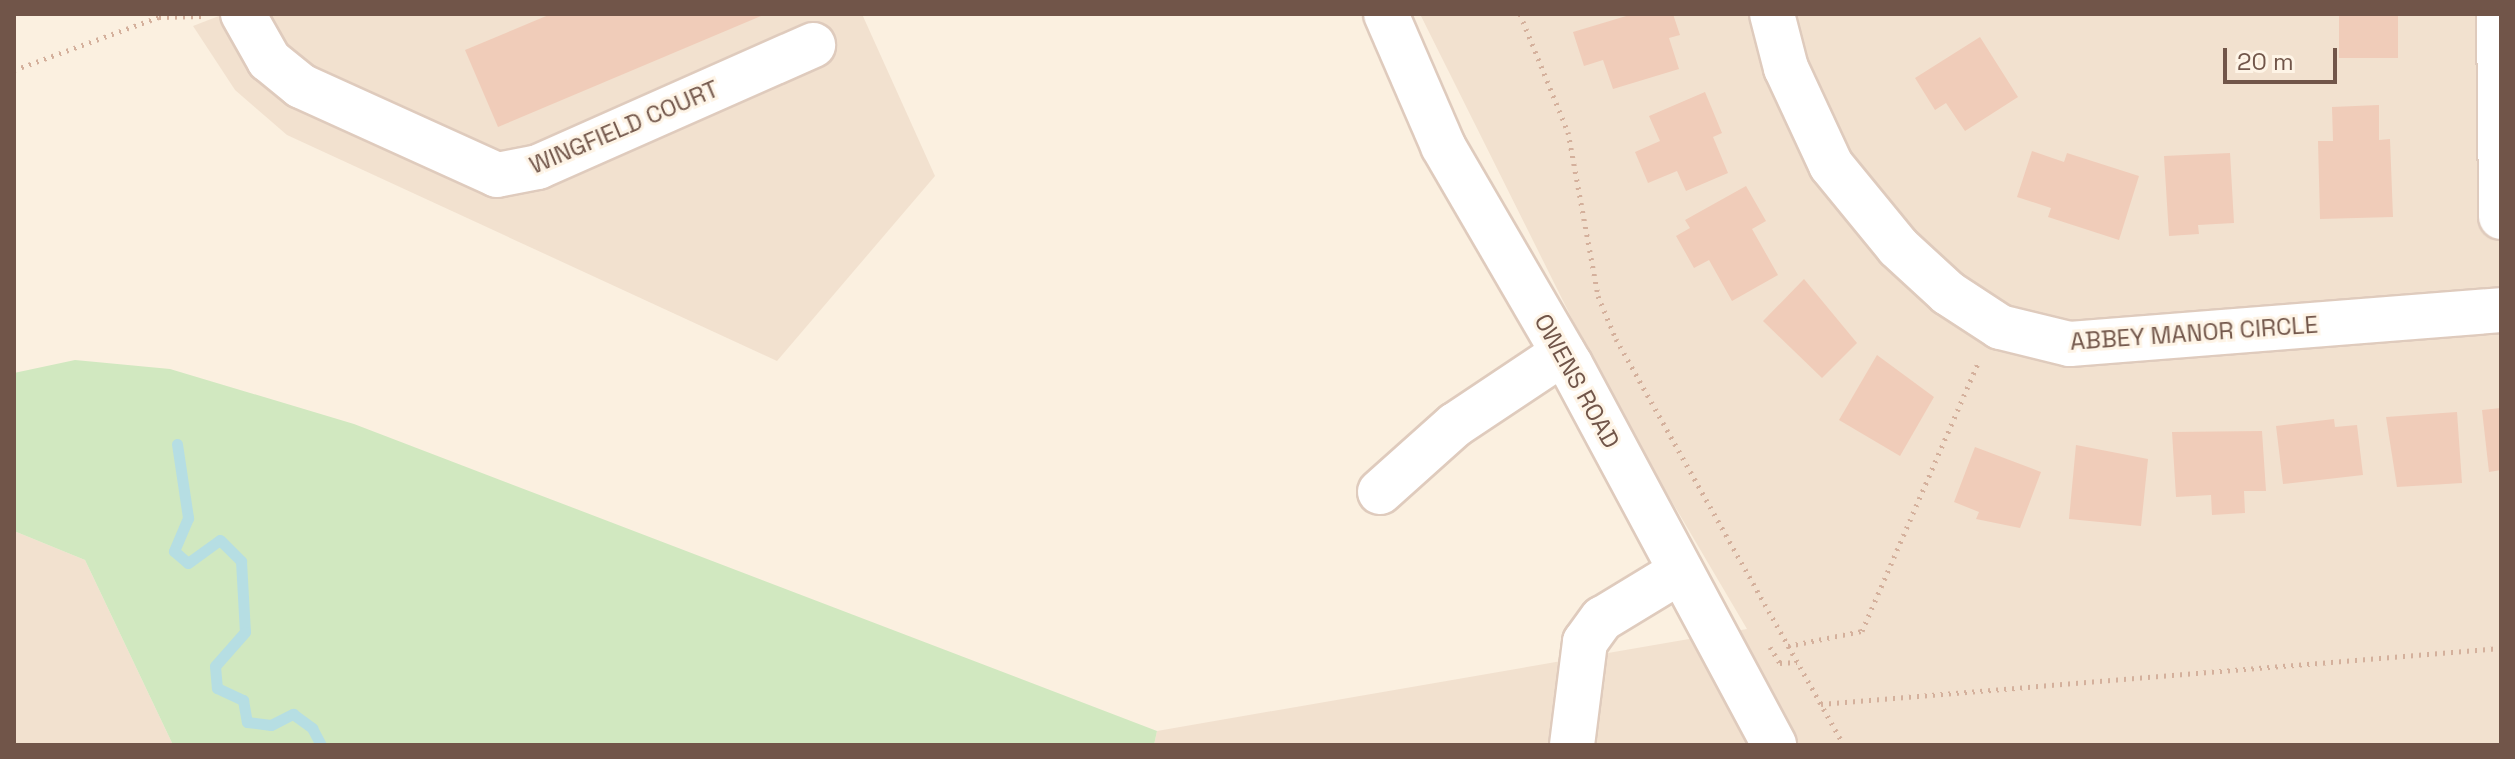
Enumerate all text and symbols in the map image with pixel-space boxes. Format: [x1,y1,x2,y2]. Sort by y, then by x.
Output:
scale bar [2227,32,2341,82]
text: 20 m [2237,46,2294,77]
street label: WINGFIELD COURT [525,74,723,180]
street label: OWENS ROAD [1528,309,1626,453]
street label: ABBEY MANOR CIRCLE [2069,310,2319,356]

